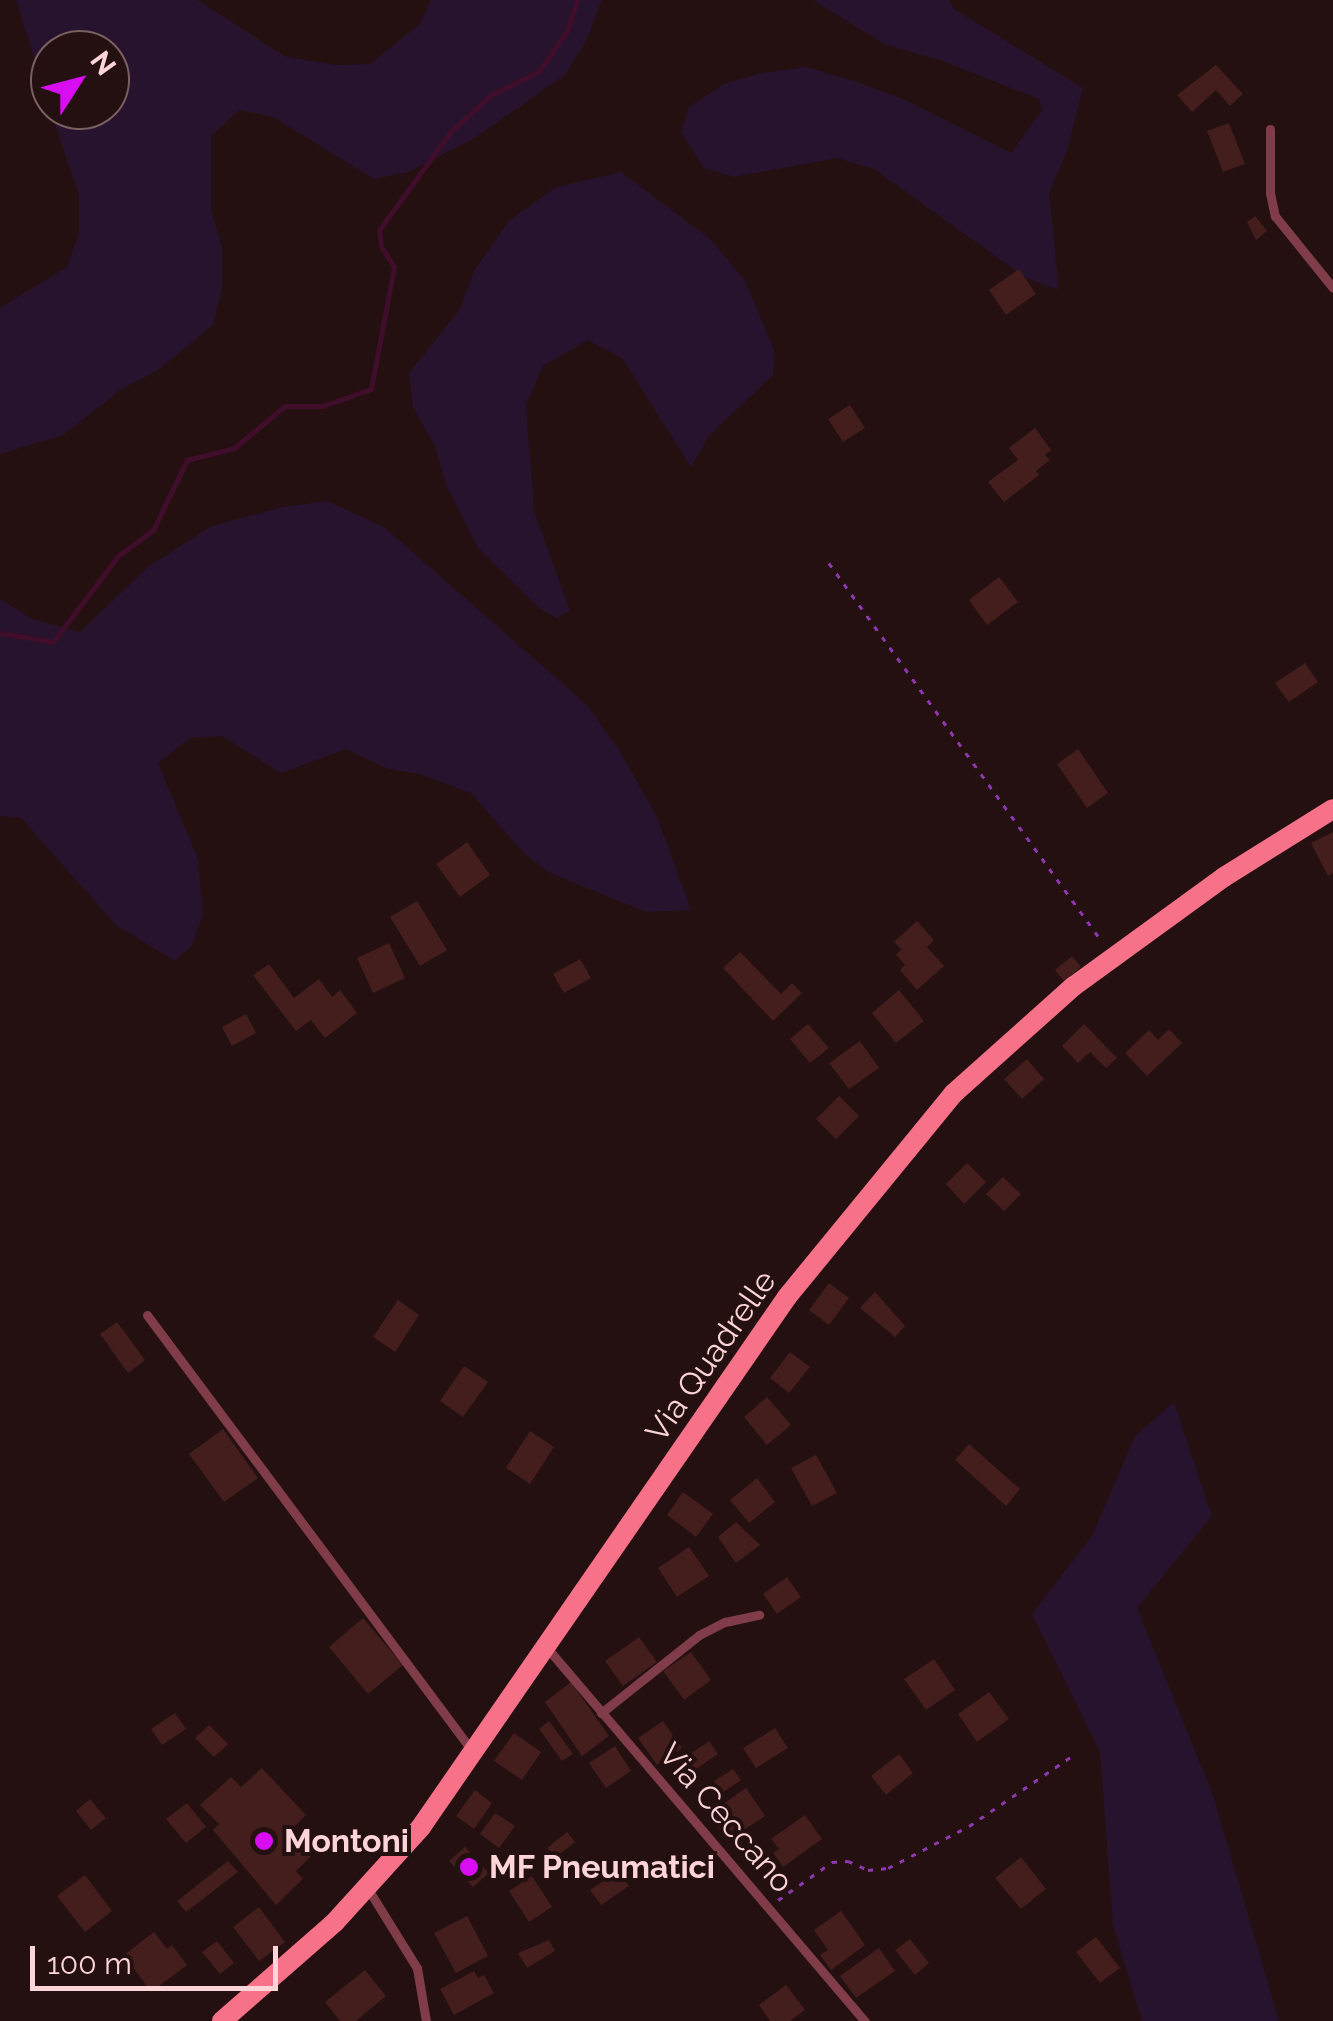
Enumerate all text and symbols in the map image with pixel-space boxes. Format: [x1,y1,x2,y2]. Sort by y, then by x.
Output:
north arrow [30,30,130,130]
text: N [83,45,123,82]
street label: Via Quadrelle [638,1263,784,1449]
street label: Via Ceccano [651,1736,801,1900]
place label: Montoni [284,1822,409,1860]
marker: Montoni [253,1830,275,1852]
place label: MF Pneumatici [489,1848,716,1886]
marker: MF Pneumatici [458,1856,480,1878]
scale bar [35,1926,282,1988]
text: 100 m [47,1946,132,1981]

